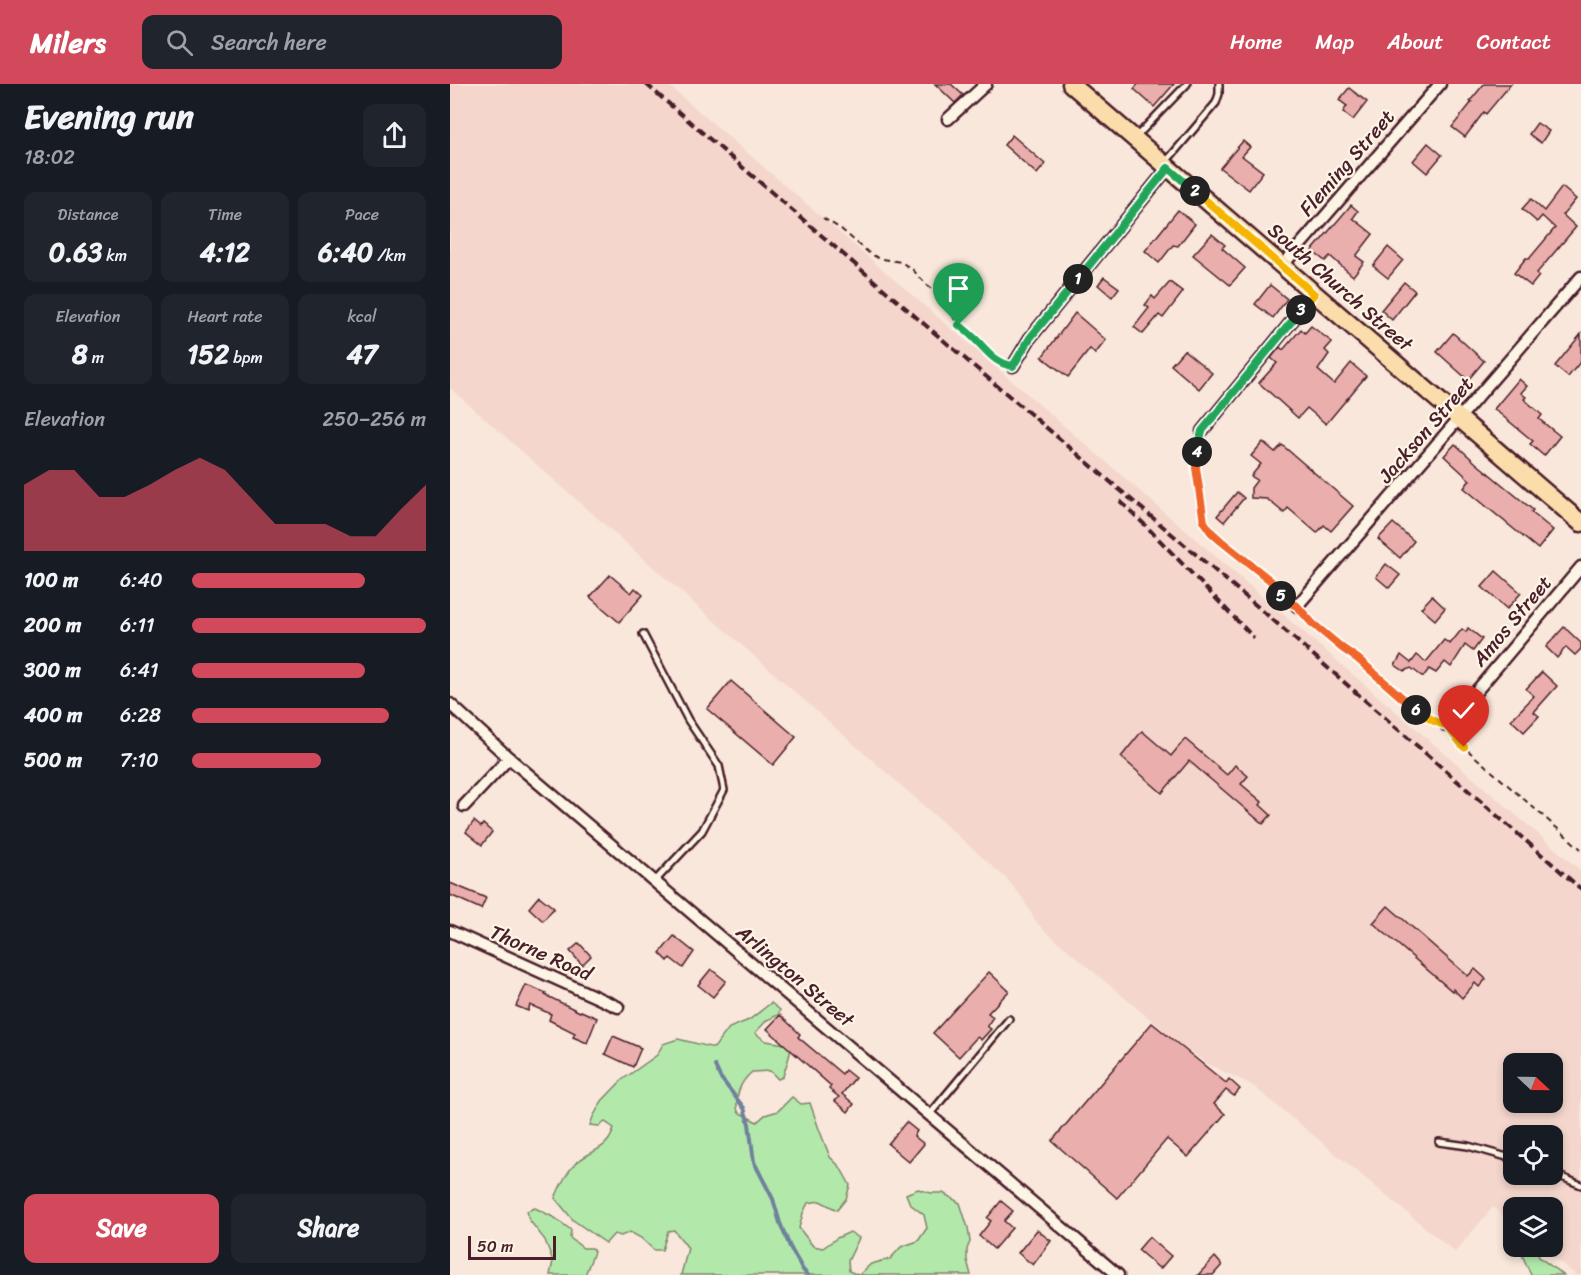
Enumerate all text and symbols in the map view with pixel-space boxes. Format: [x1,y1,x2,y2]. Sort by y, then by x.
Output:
search box [142,15,562,69]
text: Milers [30,18,106,67]
text: Search here [211,23,327,62]
text: Home [1230,23,1282,61]
text: Map [1315,23,1354,61]
text: About [1387,23,1444,61]
text: Contact [1477,23,1551,61]
icon: search [163,26,196,59]
text: Evening run [24,88,194,146]
street label: Fleming Street [1290,101,1404,225]
button: share [363,104,426,167]
text: 18:02 [24,140,75,175]
pin: 2 [1180,176,1210,206]
text: 2 [1190,176,1200,205]
text: Distance [58,200,118,229]
text: Time [208,200,242,229]
text: Pace [345,200,379,229]
street label: South Church Street [1259,214,1421,361]
text: 0.63 [49,229,102,275]
text: 4:12 [200,229,250,275]
text: 6:40 [318,229,373,275]
text: km [102,241,127,270]
text: /km [373,241,406,270]
pin [933,263,984,325]
pin: 1 [1063,264,1093,294]
text: 1 [1075,264,1081,293]
icon: arrive [942,272,975,305]
pin: 3 [1286,295,1316,325]
text: 3 [1297,295,1305,324]
text: Elevation [56,302,120,331]
text: Heart rate [187,302,263,331]
text: kcal [347,302,377,331]
text: 8 [72,331,88,377]
text: 152 [187,331,229,377]
text: 47 [346,331,378,377]
text: m [88,343,104,372]
text: bpm [229,343,263,372]
street label: Jackson Street [1369,368,1483,492]
text: Elevation [24,402,105,437]
text: 250–256 m [323,402,426,437]
pin: 4 [1182,437,1212,467]
text: 4 [1192,437,1202,466]
text: 100 m [24,563,78,598]
text: 6:40 [120,563,163,598]
street label: Amos Street [1462,567,1561,675]
pin: 5 [1266,581,1296,611]
text: 5 [1276,581,1286,610]
text: 200 m [24,608,81,643]
text: 6:11 [120,608,155,643]
text: 300 m [24,653,81,688]
text: 6:41 [120,653,158,688]
pin [1438,685,1489,747]
icon: check [1447,694,1480,727]
pin: 6 [1401,695,1431,725]
text: 6 [1411,695,1421,724]
text: 400 m [24,698,82,733]
text: 6:28 [120,698,161,733]
text: 500 m [24,743,82,778]
text: 7:10 [120,743,159,778]
street label: Thorne Road [484,915,599,992]
street label: Arlington Street [727,915,863,1037]
north arrow [1503,1053,1563,1113]
map controls [1503,1053,1563,1257]
button: locate [1503,1125,1563,1185]
button: Save [24,1194,219,1263]
button: Share [231,1194,426,1263]
button: layers [1503,1197,1563,1257]
text: 50 m [477,1232,513,1261]
scale bar [468,1233,556,1260]

